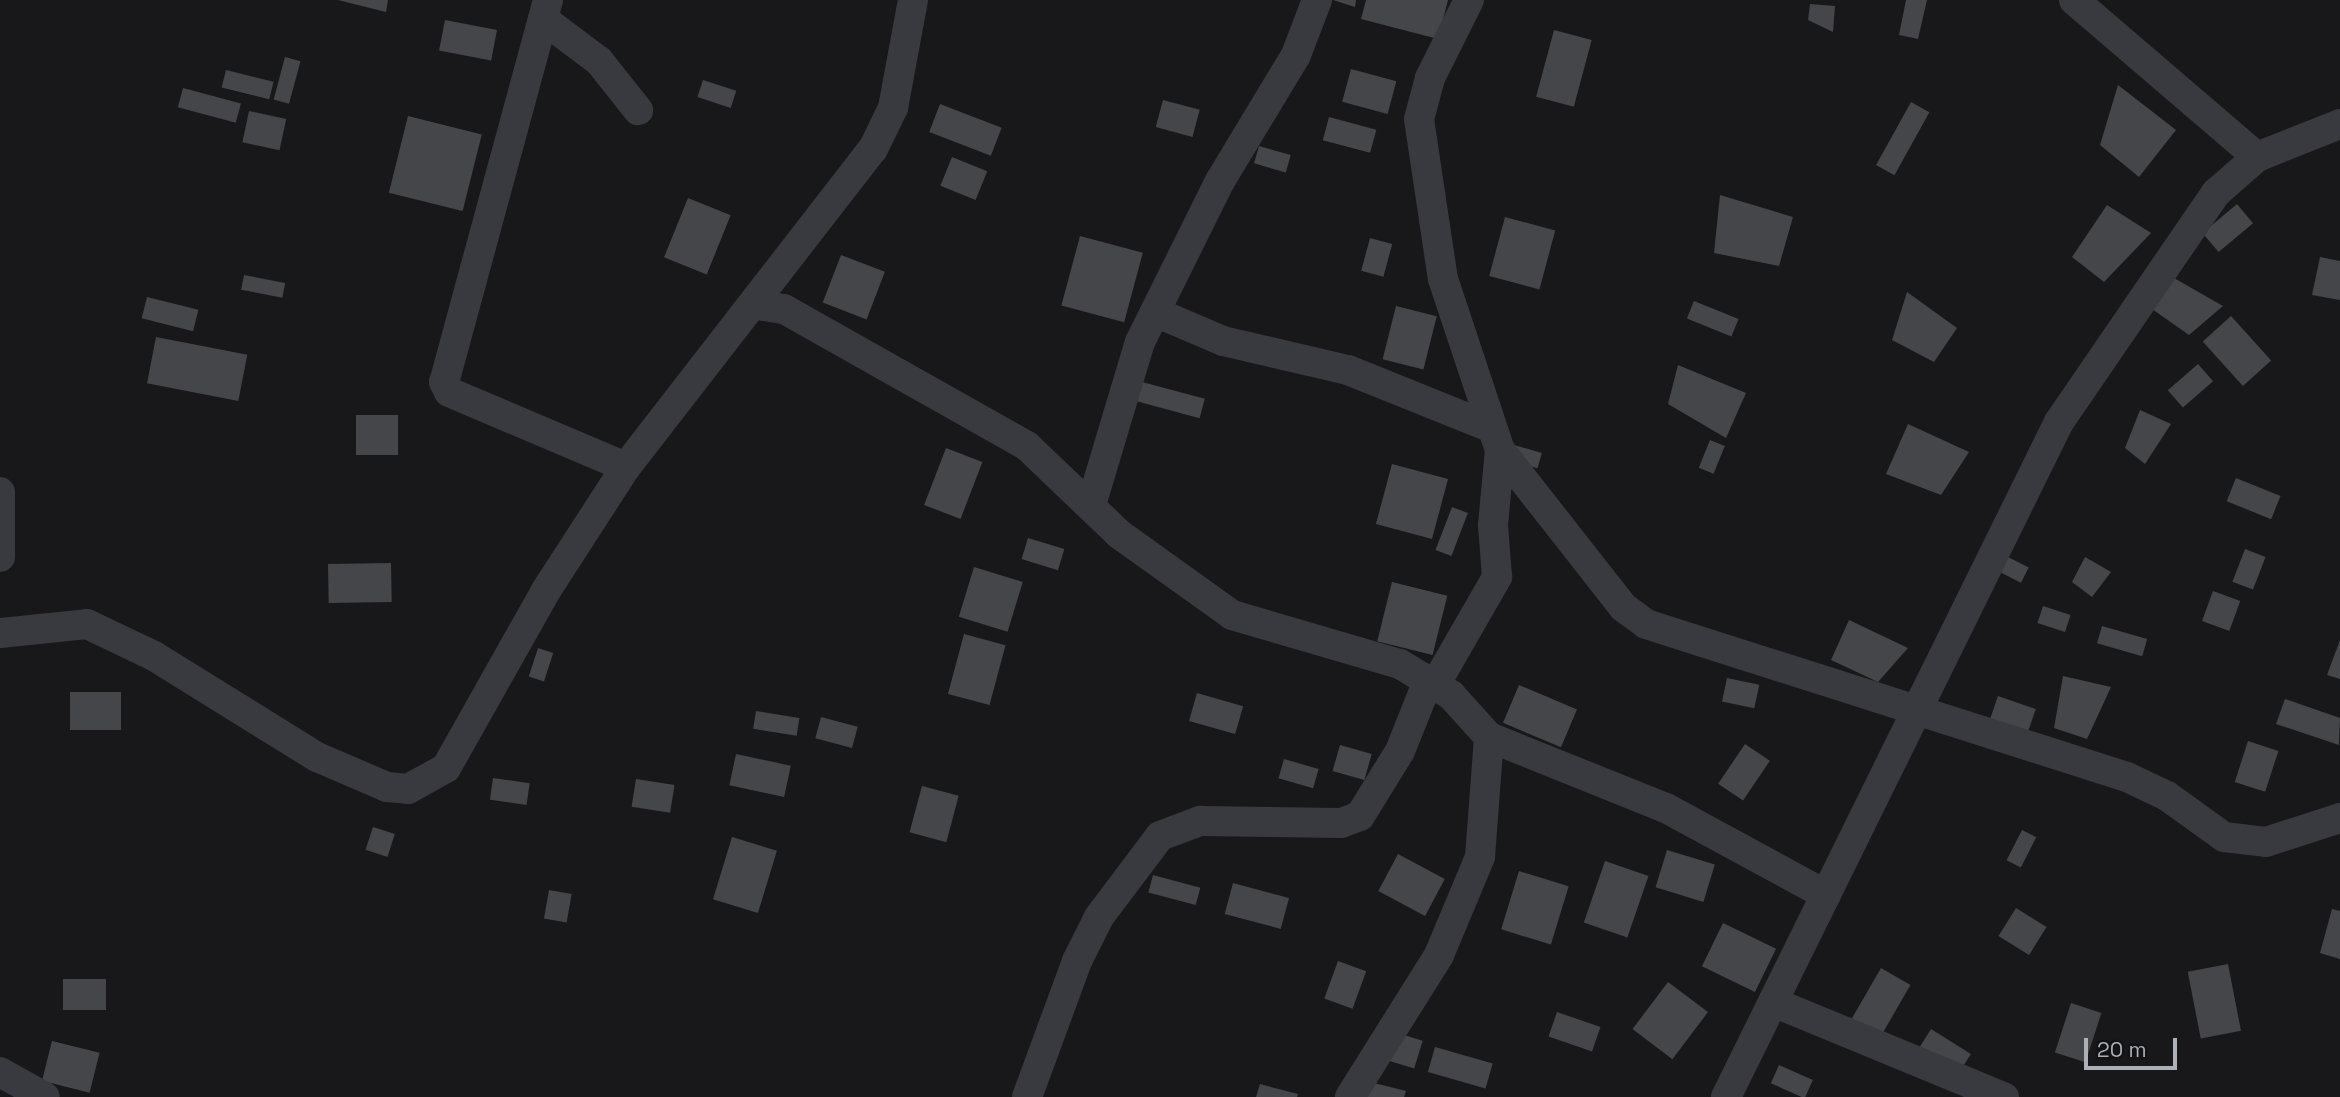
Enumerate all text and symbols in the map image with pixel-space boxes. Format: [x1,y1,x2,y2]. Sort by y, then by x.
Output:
scale bar [2088,1024,2181,1068]
text: 20 m [2097,1036,2147,1063]

